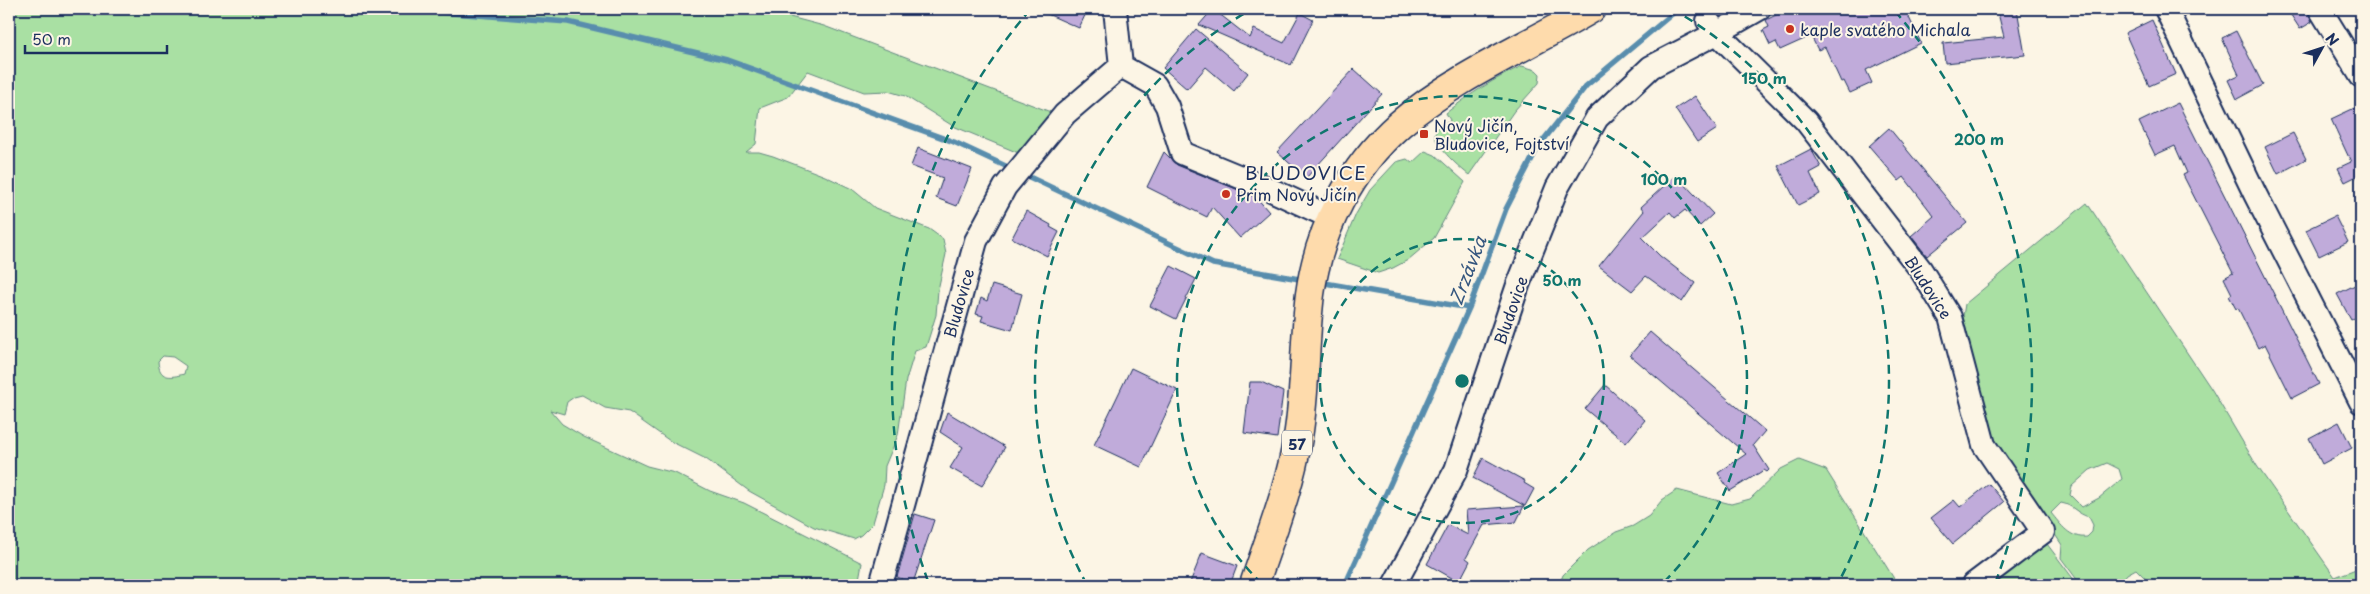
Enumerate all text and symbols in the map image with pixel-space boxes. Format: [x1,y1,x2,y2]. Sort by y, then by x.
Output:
place label: kaple svatého Michala [1800,17,1971,41]
scale bar [25,22,168,54]
north arrow [2298,22,2348,72]
marker: kaple svatého Michala [1784,23,1796,35]
text: 50 m [32,27,71,50]
text: N [2321,28,2344,50]
text: 150 m [1741,66,1787,89]
place label: Nový Jičín, Bludovice, Fojtství [1434,113,1570,155]
text: 200 m [1954,127,2004,150]
marker: Nový Jičín, Bludovice, Fojtství [1418,128,1430,140]
district label: BLUDOVICE [1245,158,1367,186]
text: 100 m [1641,167,1687,190]
place label: Prim Nový Jičín [1236,182,1357,206]
marker: Prim Nový Jičín [1220,188,1232,200]
water label: Zrzávka [1442,231,1493,308]
street label: Bludovice [1900,251,1958,323]
street label: Bludovice [937,265,979,341]
text: 50 m [1543,268,1581,291]
street label: Bludovice [1487,272,1533,348]
centre of rings [1453,372,1471,390]
road number: 57 [1282,430,1312,456]

